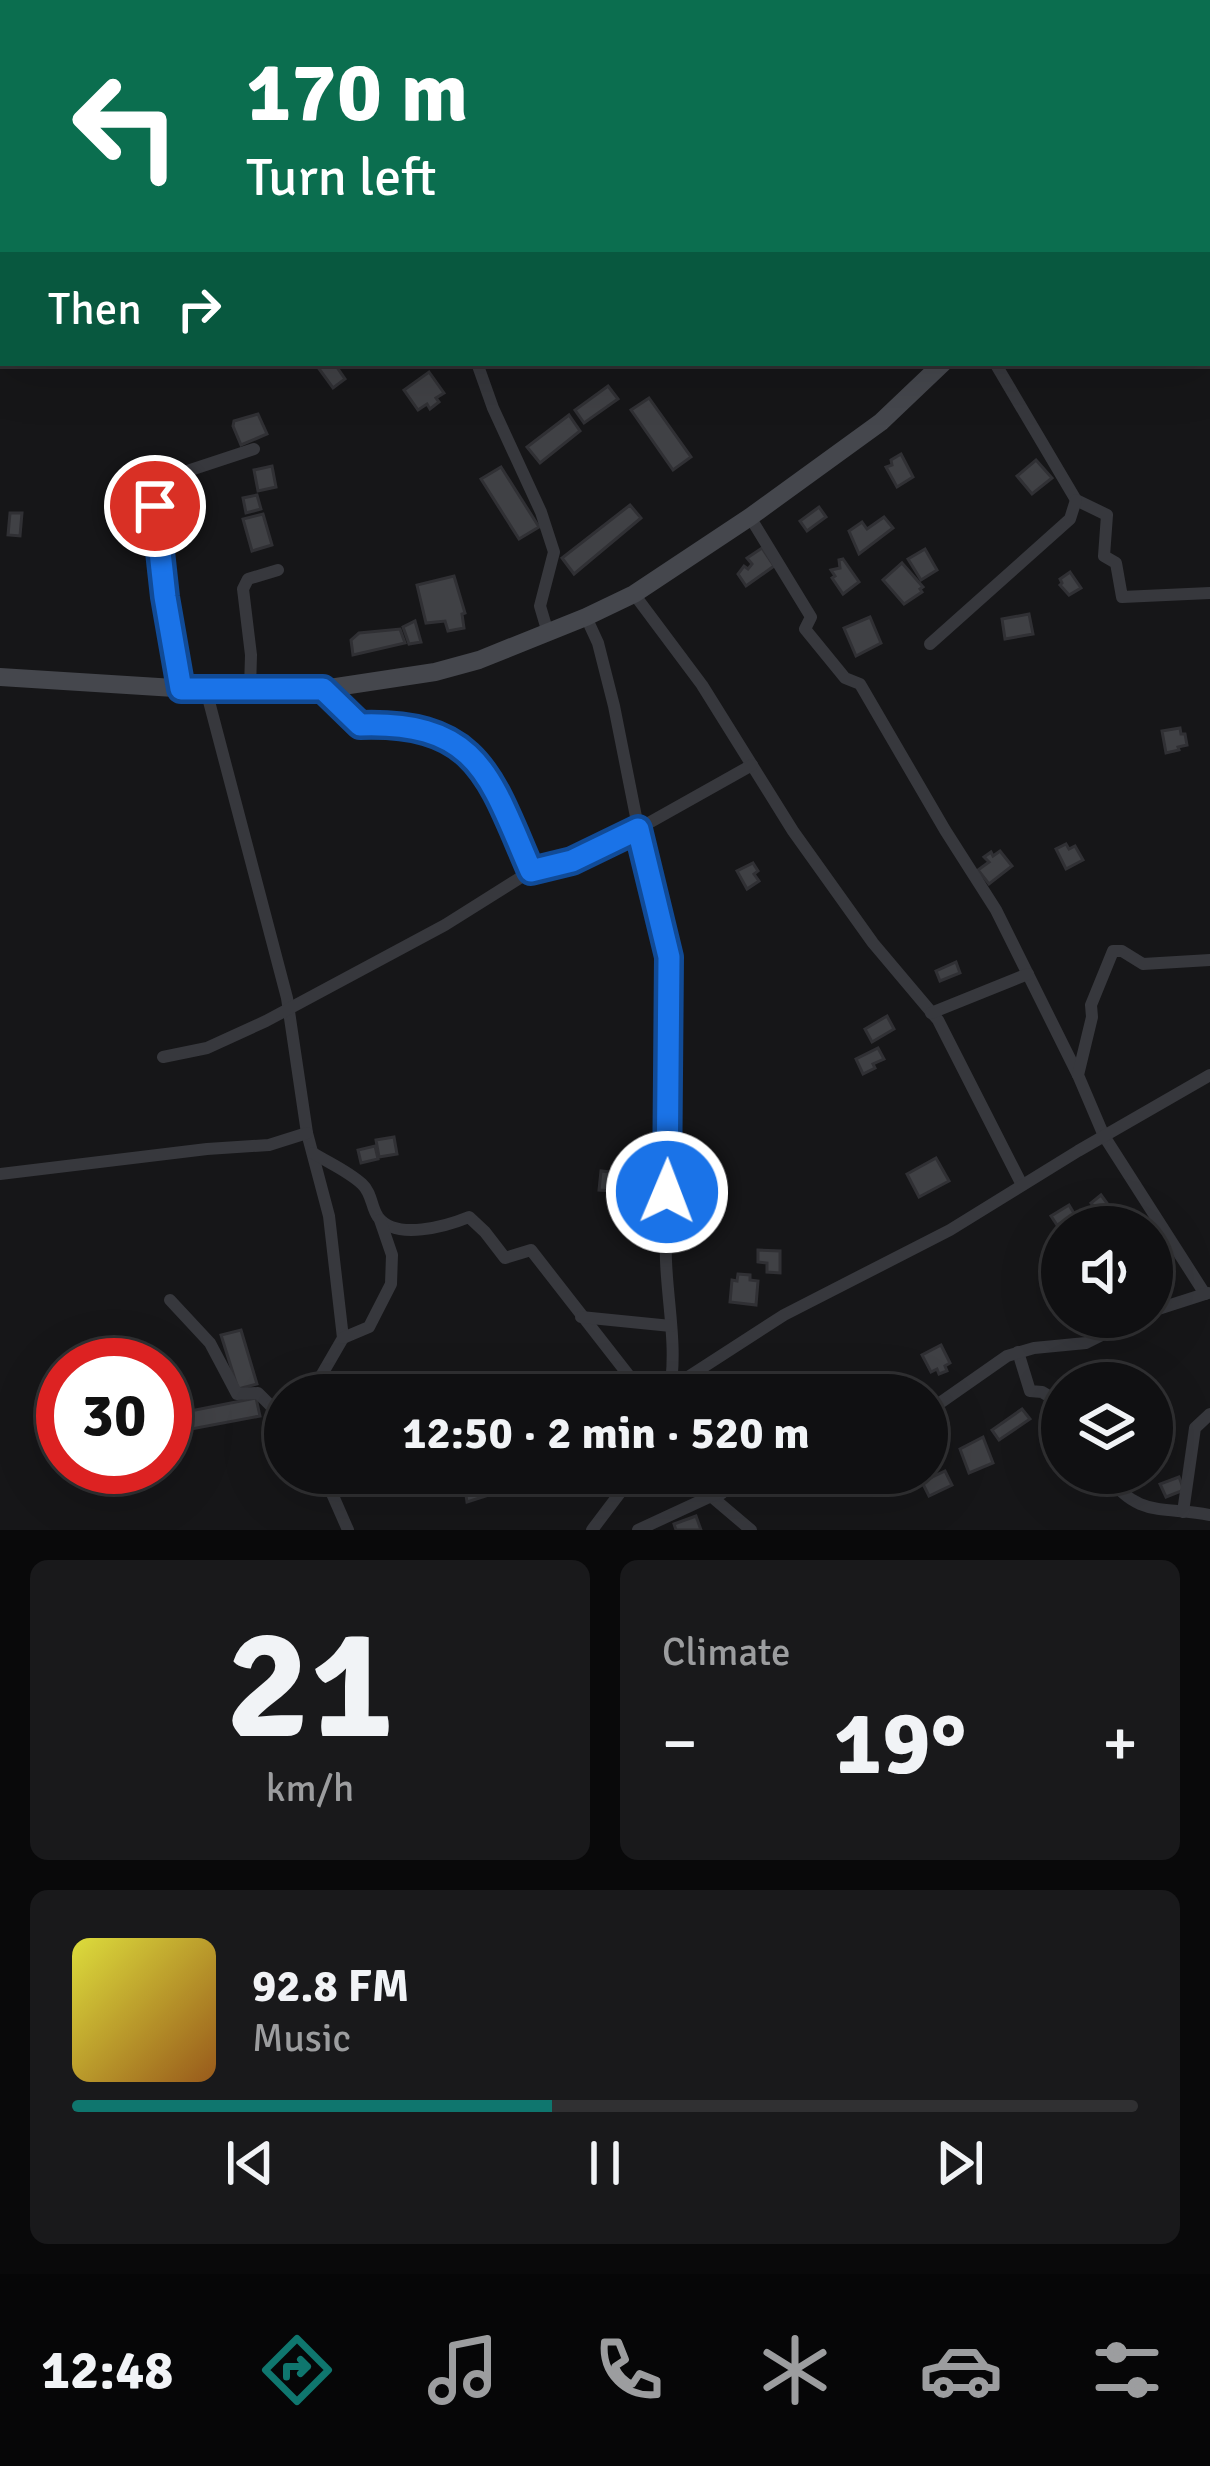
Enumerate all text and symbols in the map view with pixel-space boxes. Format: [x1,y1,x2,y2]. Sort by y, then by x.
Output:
text: 170 m [246,41,468,145]
icon: left [48,48,204,204]
text: Turn left [246,144,436,211]
icon: right [166,276,232,342]
text: Then [48,282,142,337]
pin [104,455,206,557]
icon: arrive [122,473,188,539]
position arrow [604,1129,730,1255]
map controls [1041,1206,1173,1494]
button: sound [1041,1206,1173,1338]
speed limit sign: 30 [36,1338,192,1494]
button: layers [1041,1362,1173,1494]
text: 12:50 · 2 min · 520 m [402,1406,810,1461]
text: 21 [226,1589,394,1782]
text: Climate [662,1628,791,1676]
text: 19° [833,1688,967,1799]
text: − [662,1703,698,1784]
text: + [1102,1703,1138,1784]
text: km/h [266,1764,354,1812]
text: 92.8 FM [252,1959,409,2014]
text: Music [252,2014,351,2062]
icon: previous [217,2130,283,2196]
icon: pause [572,2130,638,2196]
icon: next [927,2130,993,2196]
icon: directions [255,2328,339,2412]
icon: music [421,2328,505,2412]
icon: phone [587,2328,671,2412]
icon: climate [753,2328,837,2412]
icon: car [919,2328,1003,2412]
icon: filters [1085,2328,1169,2412]
text: 12:48 [41,2337,174,2404]

